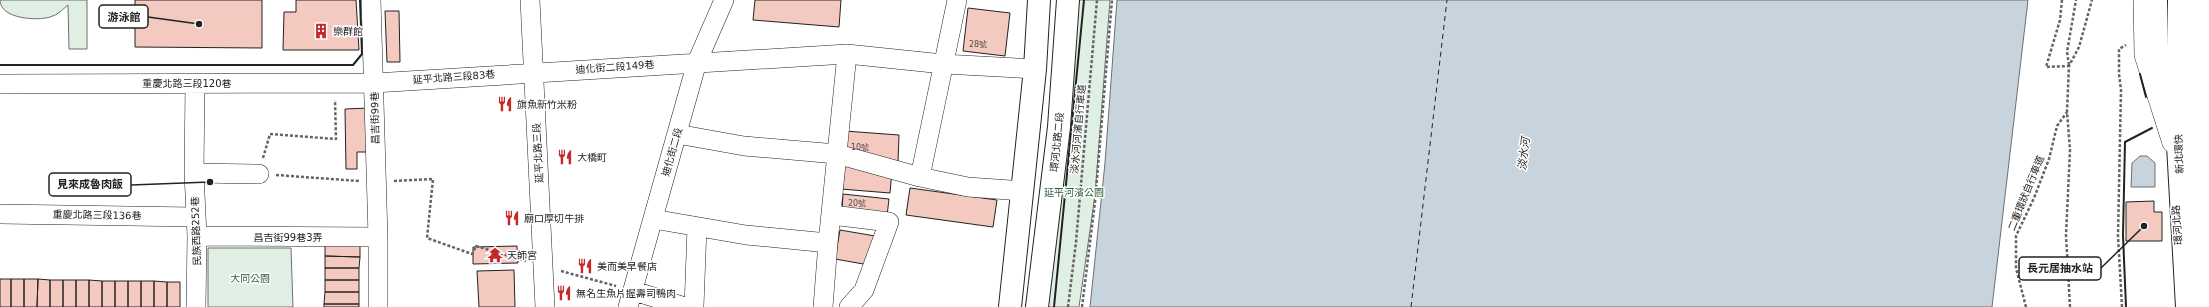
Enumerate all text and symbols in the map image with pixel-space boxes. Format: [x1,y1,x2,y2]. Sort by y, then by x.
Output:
callout: 游泳館 [99,5,148,28]
text: 游泳館 [108,11,141,24]
building icon: 樂群館 [312,22,330,40]
place label: 樂群館 [333,26,363,37]
house number: 28號 [969,40,987,49]
street label: 迪化街二段149巷 [575,59,655,75]
street label: 延平北路三段83巷 [412,69,496,85]
street label: 重慶北路三段120巷 [142,78,232,89]
street label: 淡水河河濱自行車道 [1069,84,1087,174]
street label: 昌吉街99巷 [369,92,381,144]
restaurant icon: 旗魚新竹米粉 [496,95,514,113]
place label: 旗魚新竹米粉 [517,99,577,110]
street label: 環河北路二段 [1048,112,1066,172]
street label: 延平北路三段 [531,123,545,183]
street label: 迪化街二段 [660,126,684,178]
street label: 新北環快 [2173,134,2185,174]
water label: 淡水河 [1516,135,1533,171]
house number: 10號 [851,143,869,152]
restaurant icon: 大橋町 [556,148,574,166]
place label: 大橋町 [577,152,607,163]
street label: 二重環狀自行車道 [2006,154,2046,232]
callout: 見來成魯肉飯 [49,173,131,196]
text: 見來成魯肉飯 [57,178,123,191]
park label: 延平河濱公園 [1044,187,1104,198]
street label: 民族西路252巷 [189,196,203,266]
house number: 20號 [848,199,866,208]
street label: 環河北路 [2170,205,2184,245]
street label: 重慶北路三段136巷 [52,209,142,221]
restaurant icon: 廟口厚切牛排 [503,209,521,227]
place label: 廟口厚切牛排 [524,213,584,224]
street label: 昌吉街99巷3弄 [253,232,323,243]
temple icon: 天師宮 [486,246,504,264]
place label: 天師宮 [507,250,537,261]
restaurant icon: 美而美早餐店 [576,257,594,275]
callout: 長元居抽水站 [2019,257,2101,280]
place label: 美而美早餐店 [597,261,657,272]
text: 長元居抽水站 [2027,262,2093,275]
park label: 大同公園 [230,273,270,284]
restaurant icon: 無名生魚片握壽司鴨肉 [555,284,573,302]
place label: 無名生魚片握壽司鴨肉 [576,288,676,299]

